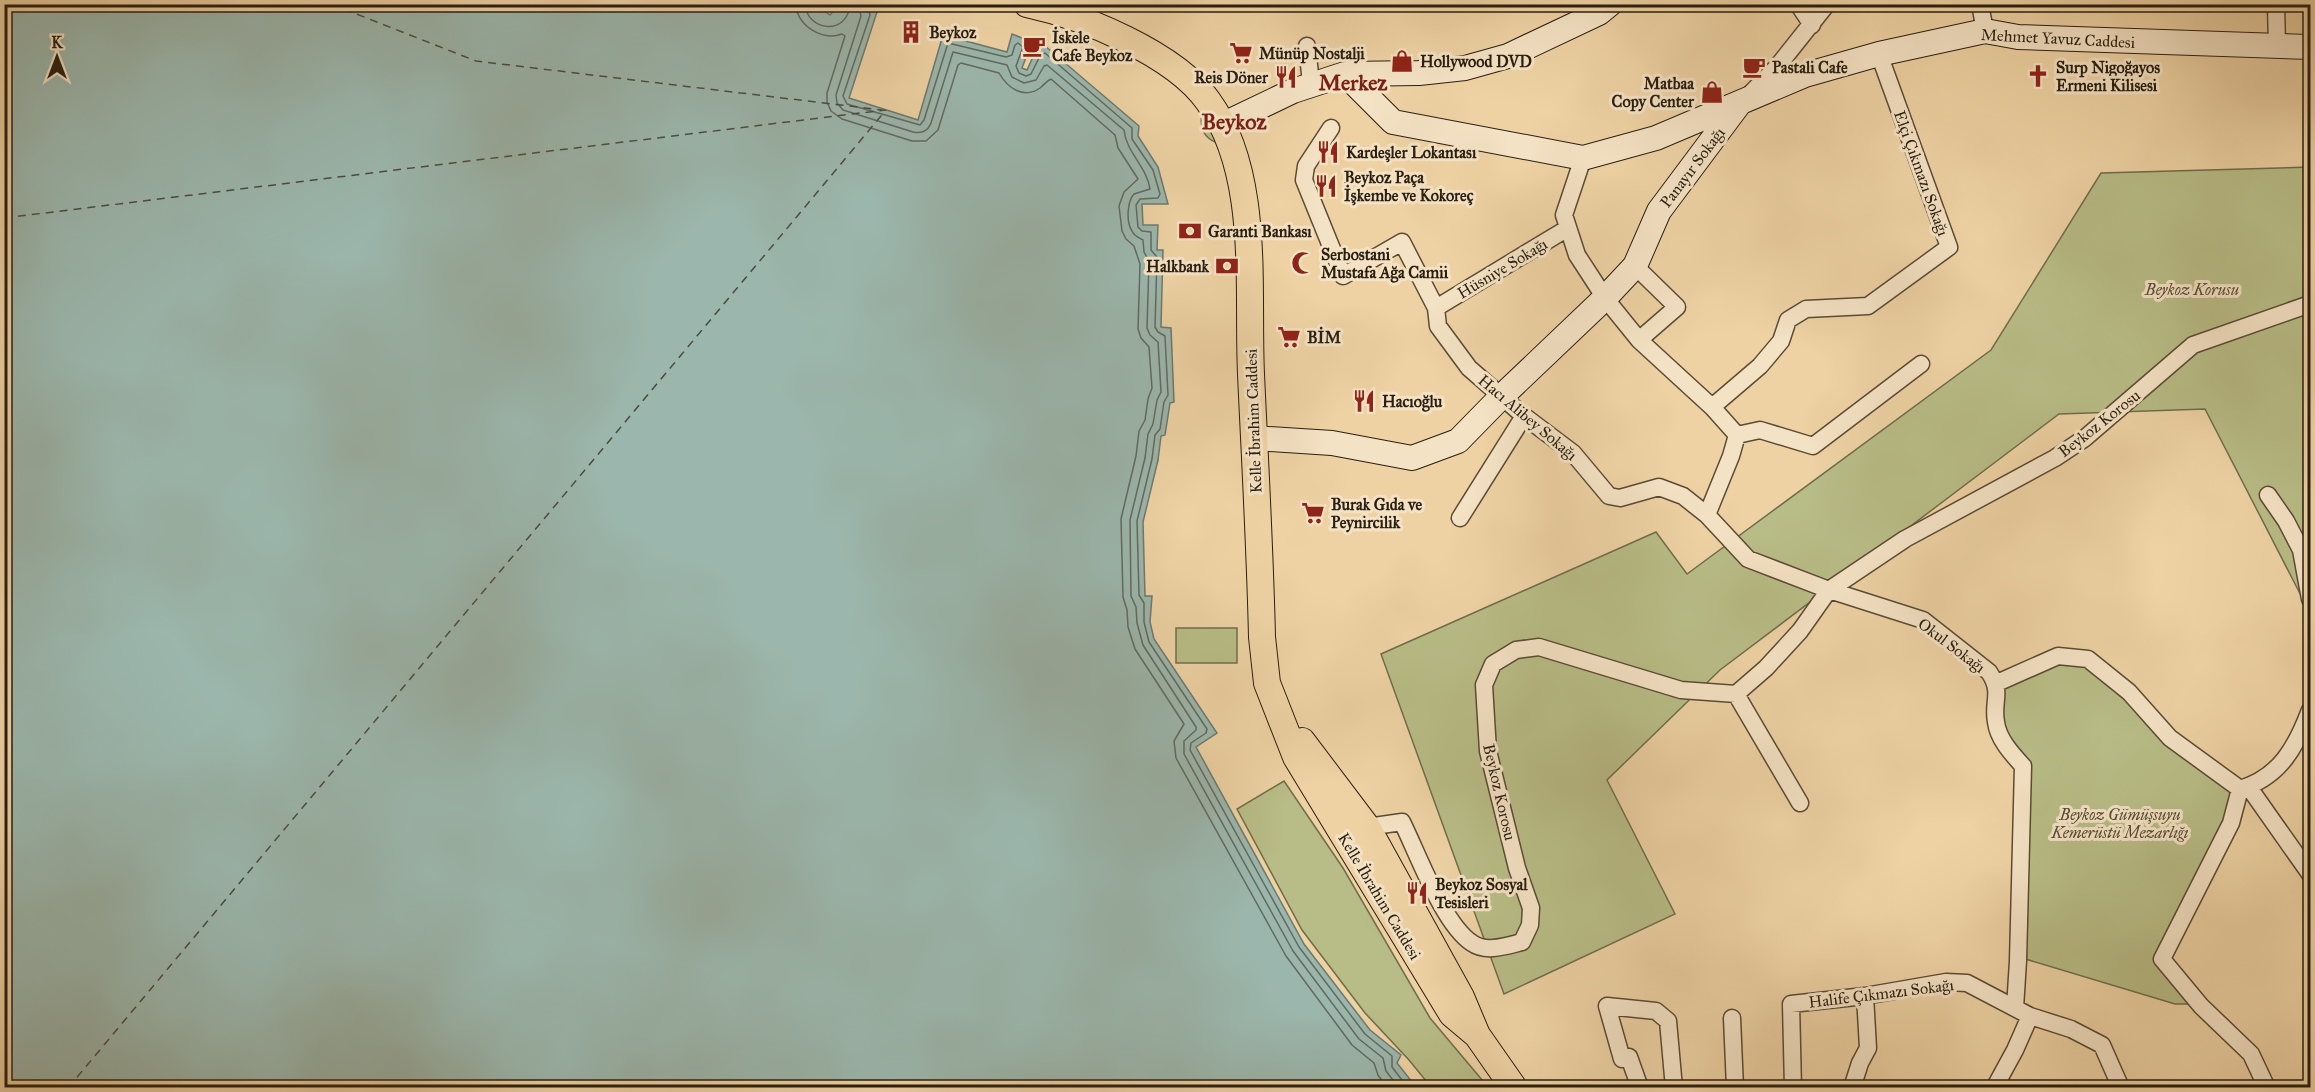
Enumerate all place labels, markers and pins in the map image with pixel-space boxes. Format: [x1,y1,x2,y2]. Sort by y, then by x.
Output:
building icon: Beykoz [898,19,924,45]
place label: Beykoz [929,23,977,43]
place label: İskele Cafe Beykoz [1052,26,1133,66]
cafe icon: İskele Cafe Beykoz [1021,33,1047,59]
supermarket icon: Münüp Nostalji [1228,40,1254,66]
place label: Münüp Nostalji [1259,44,1365,64]
shop icon: Hollywood DVD [1389,48,1415,74]
place label: Hollywood DVD [1420,52,1532,72]
cafe icon: Pastali Cafe [1741,54,1767,80]
place label: Pastali Cafe [1772,58,1848,77]
place label: Surp Nigoğayos Ermeni Kilisesi [2056,58,2160,95]
church icon: Surp Nigoğayos Ermeni Kilisesi [2025,63,2051,89]
restaurant icon: Reis Döner [1273,64,1299,90]
place label: Reis Döner [1194,68,1269,87]
place label: Matbaa Copy Center [1612,74,1695,112]
shop icon: Matbaa Copy Center [1699,79,1725,105]
restaurant icon: Kardeşler Lokantası [1315,139,1341,165]
place label: Kardeşler Lokantası [1346,143,1477,163]
place label: Beykoz Paça İşkembe ve Kokoreç [1344,168,1474,206]
restaurant icon: Beykoz Paça İşkembe ve Kokoreç [1313,173,1339,199]
bank icon: Garanti Bankası [1177,218,1203,244]
place label: Garanti Bankası [1208,222,1312,241]
place label: Serbostani Mustafa Ağa Camii [1321,245,1449,283]
mosque icon: Serbostani Mustafa Ağa Camii [1290,250,1316,276]
bank icon: Halkbank [1214,253,1240,279]
place label: Halkbank [1146,257,1210,276]
supermarket icon: BİM [1276,324,1302,350]
place label: BİM [1307,326,1341,347]
restaurant icon: Hacıoğlu [1351,388,1377,414]
place label: Hacıoğlu [1382,392,1443,412]
place label: Burak Gıda ve Peynircilik [1331,495,1423,533]
supermarket icon: Burak Gıda ve Peynircilik [1300,500,1326,526]
place label: Beykoz Sosyal Tesisleri [1434,875,1528,912]
restaurant icon: Beykoz Sosyal Tesisleri [1404,880,1430,906]

